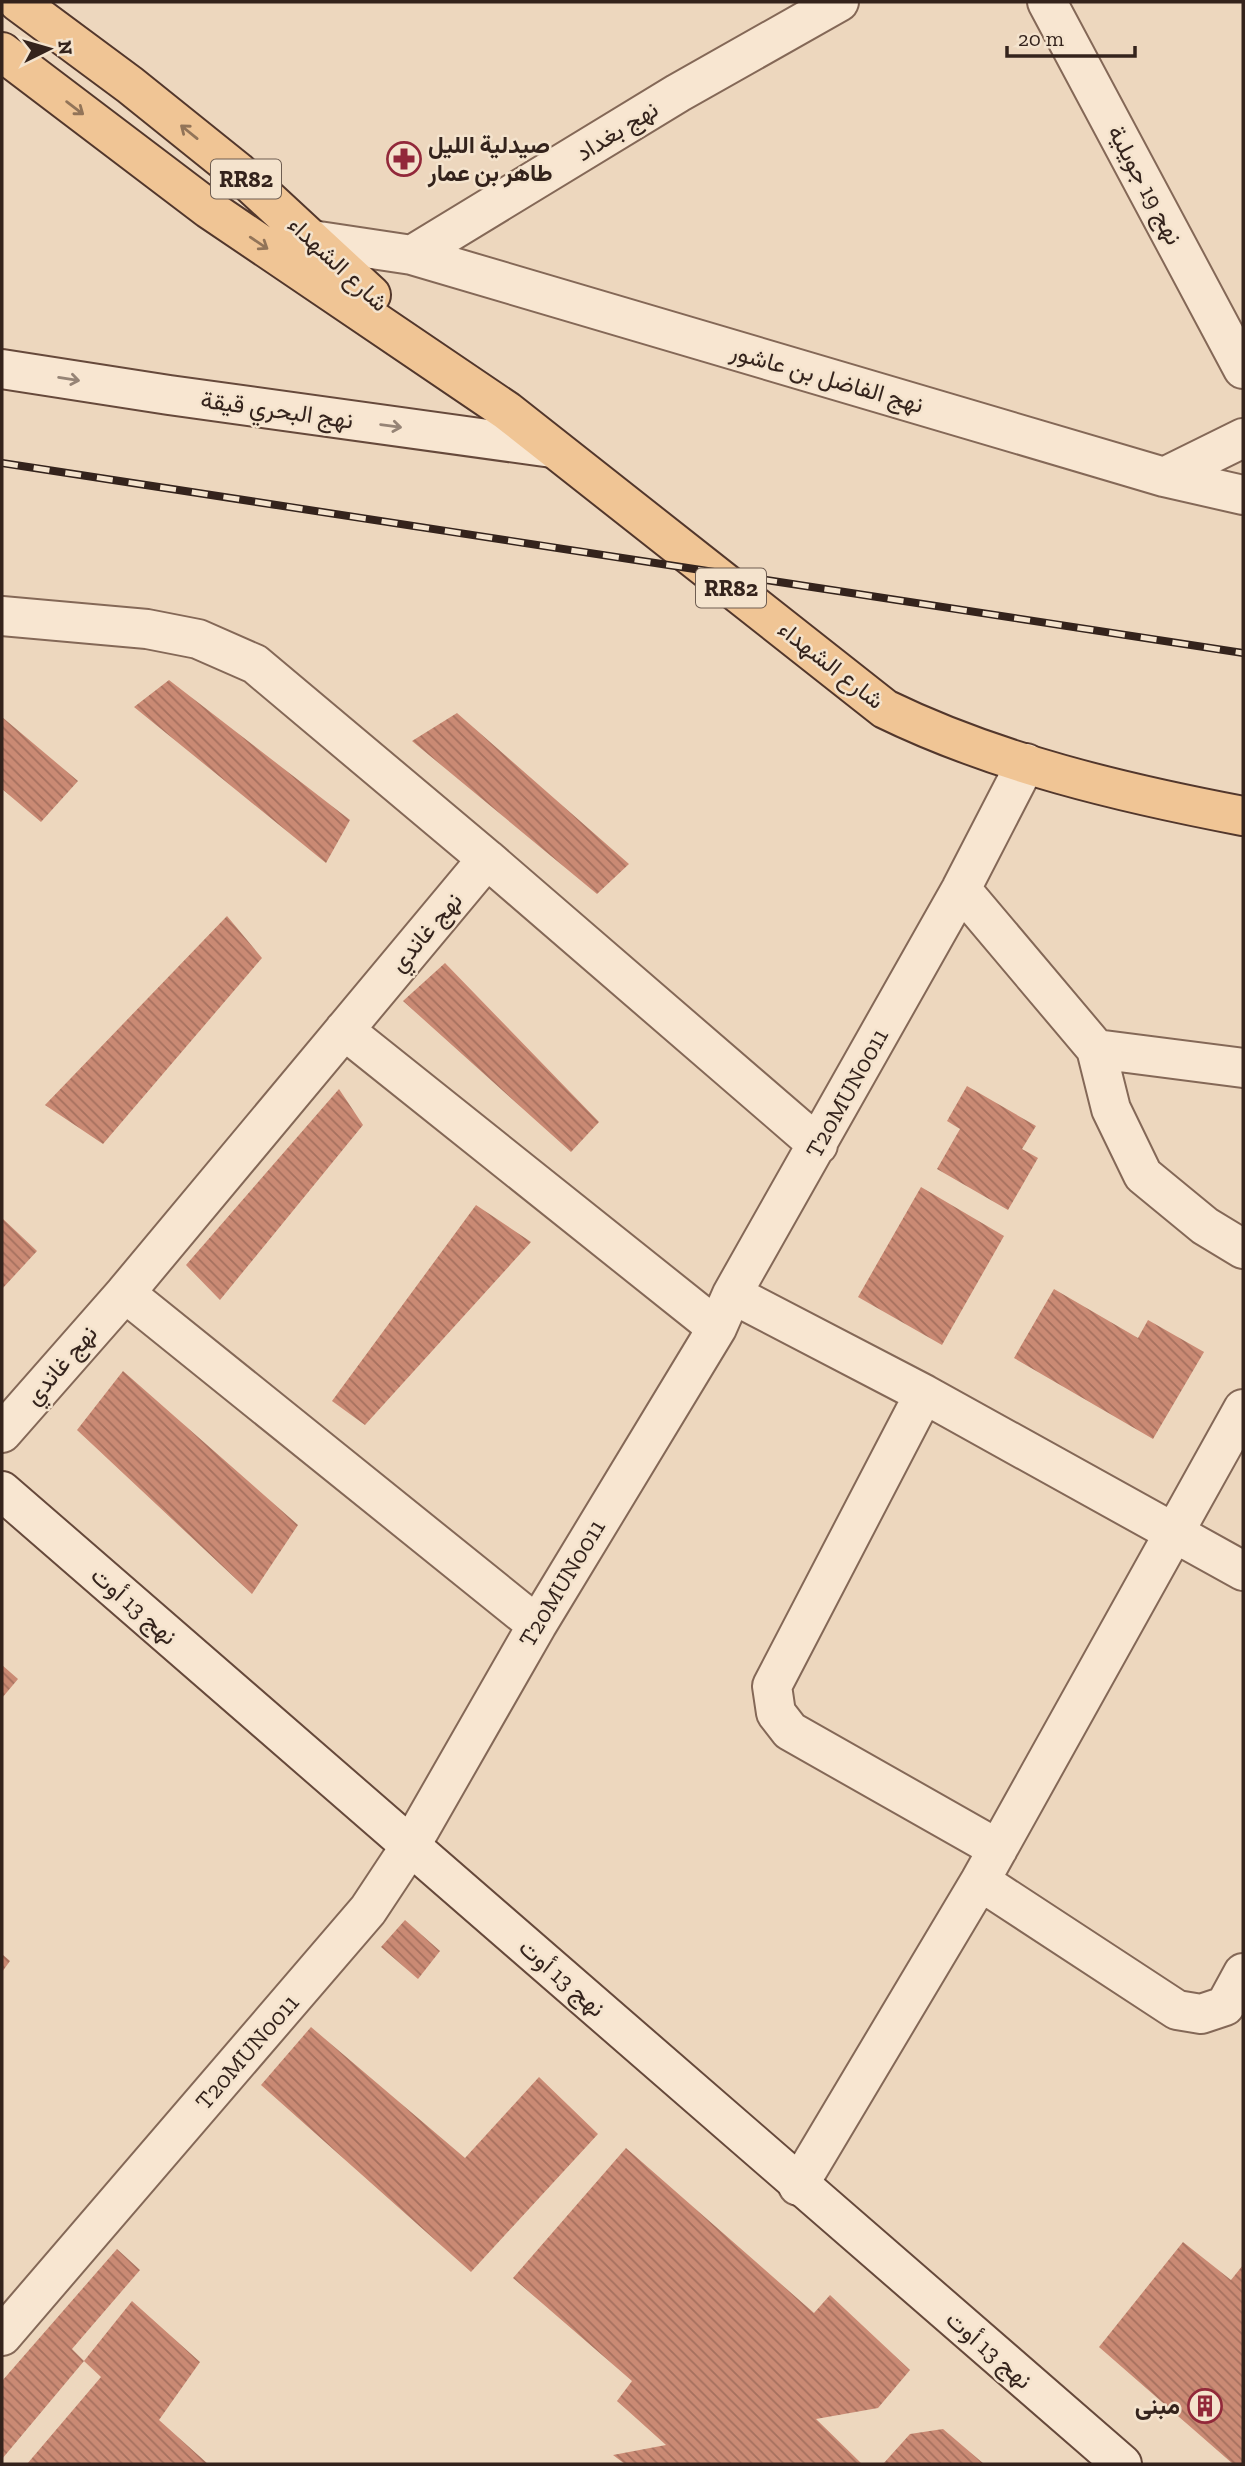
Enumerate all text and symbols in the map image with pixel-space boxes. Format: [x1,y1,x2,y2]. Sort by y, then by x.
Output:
north arrow [14,14,84,84]
scale bar [1007,14,1135,58]
text: 20 m [1018,26,1064,51]
text: N [53,39,78,56]
street label: نهج بغداد [570,94,665,170]
one-way arrow [66,100,84,115]
street label: نهج 19 جويلية [1099,120,1189,251]
one-way arrow [180,125,198,140]
place label: صيدلية الليل طاهر بن عمار [427,130,553,188]
pharmacy icon: صيدلية الليل طاهر بن عمار [385,140,423,178]
road number: RR82 [211,160,281,198]
street label: شارع الشهداء [281,210,394,319]
one-way arrow [249,235,268,250]
street label: نهج الفاضل بن عاشور [725,336,927,422]
one-way arrow [57,373,80,386]
street label: نهج البحري قيقة [198,384,355,440]
one-way arrow [379,420,402,433]
road number: RR82 [696,568,766,608]
street label: شارع الشهداء [771,614,890,717]
street label: نهج غاندي [383,886,472,981]
street label: T20MUN0011 [799,1023,894,1162]
street label: نهج غاندي [18,1319,107,1414]
street label: T20MUN0011 [512,1514,611,1651]
street label: نهج 13 أوت [83,1560,183,1653]
street label: نهج 13 أوت [511,1932,611,2025]
street label: T20MUN0011 [189,1988,304,2115]
street label: نهج 13 أوت [938,2304,1038,2397]
building icon: مبنى [1186,2387,1224,2425]
place label: مبنى [1135,2391,1180,2420]

